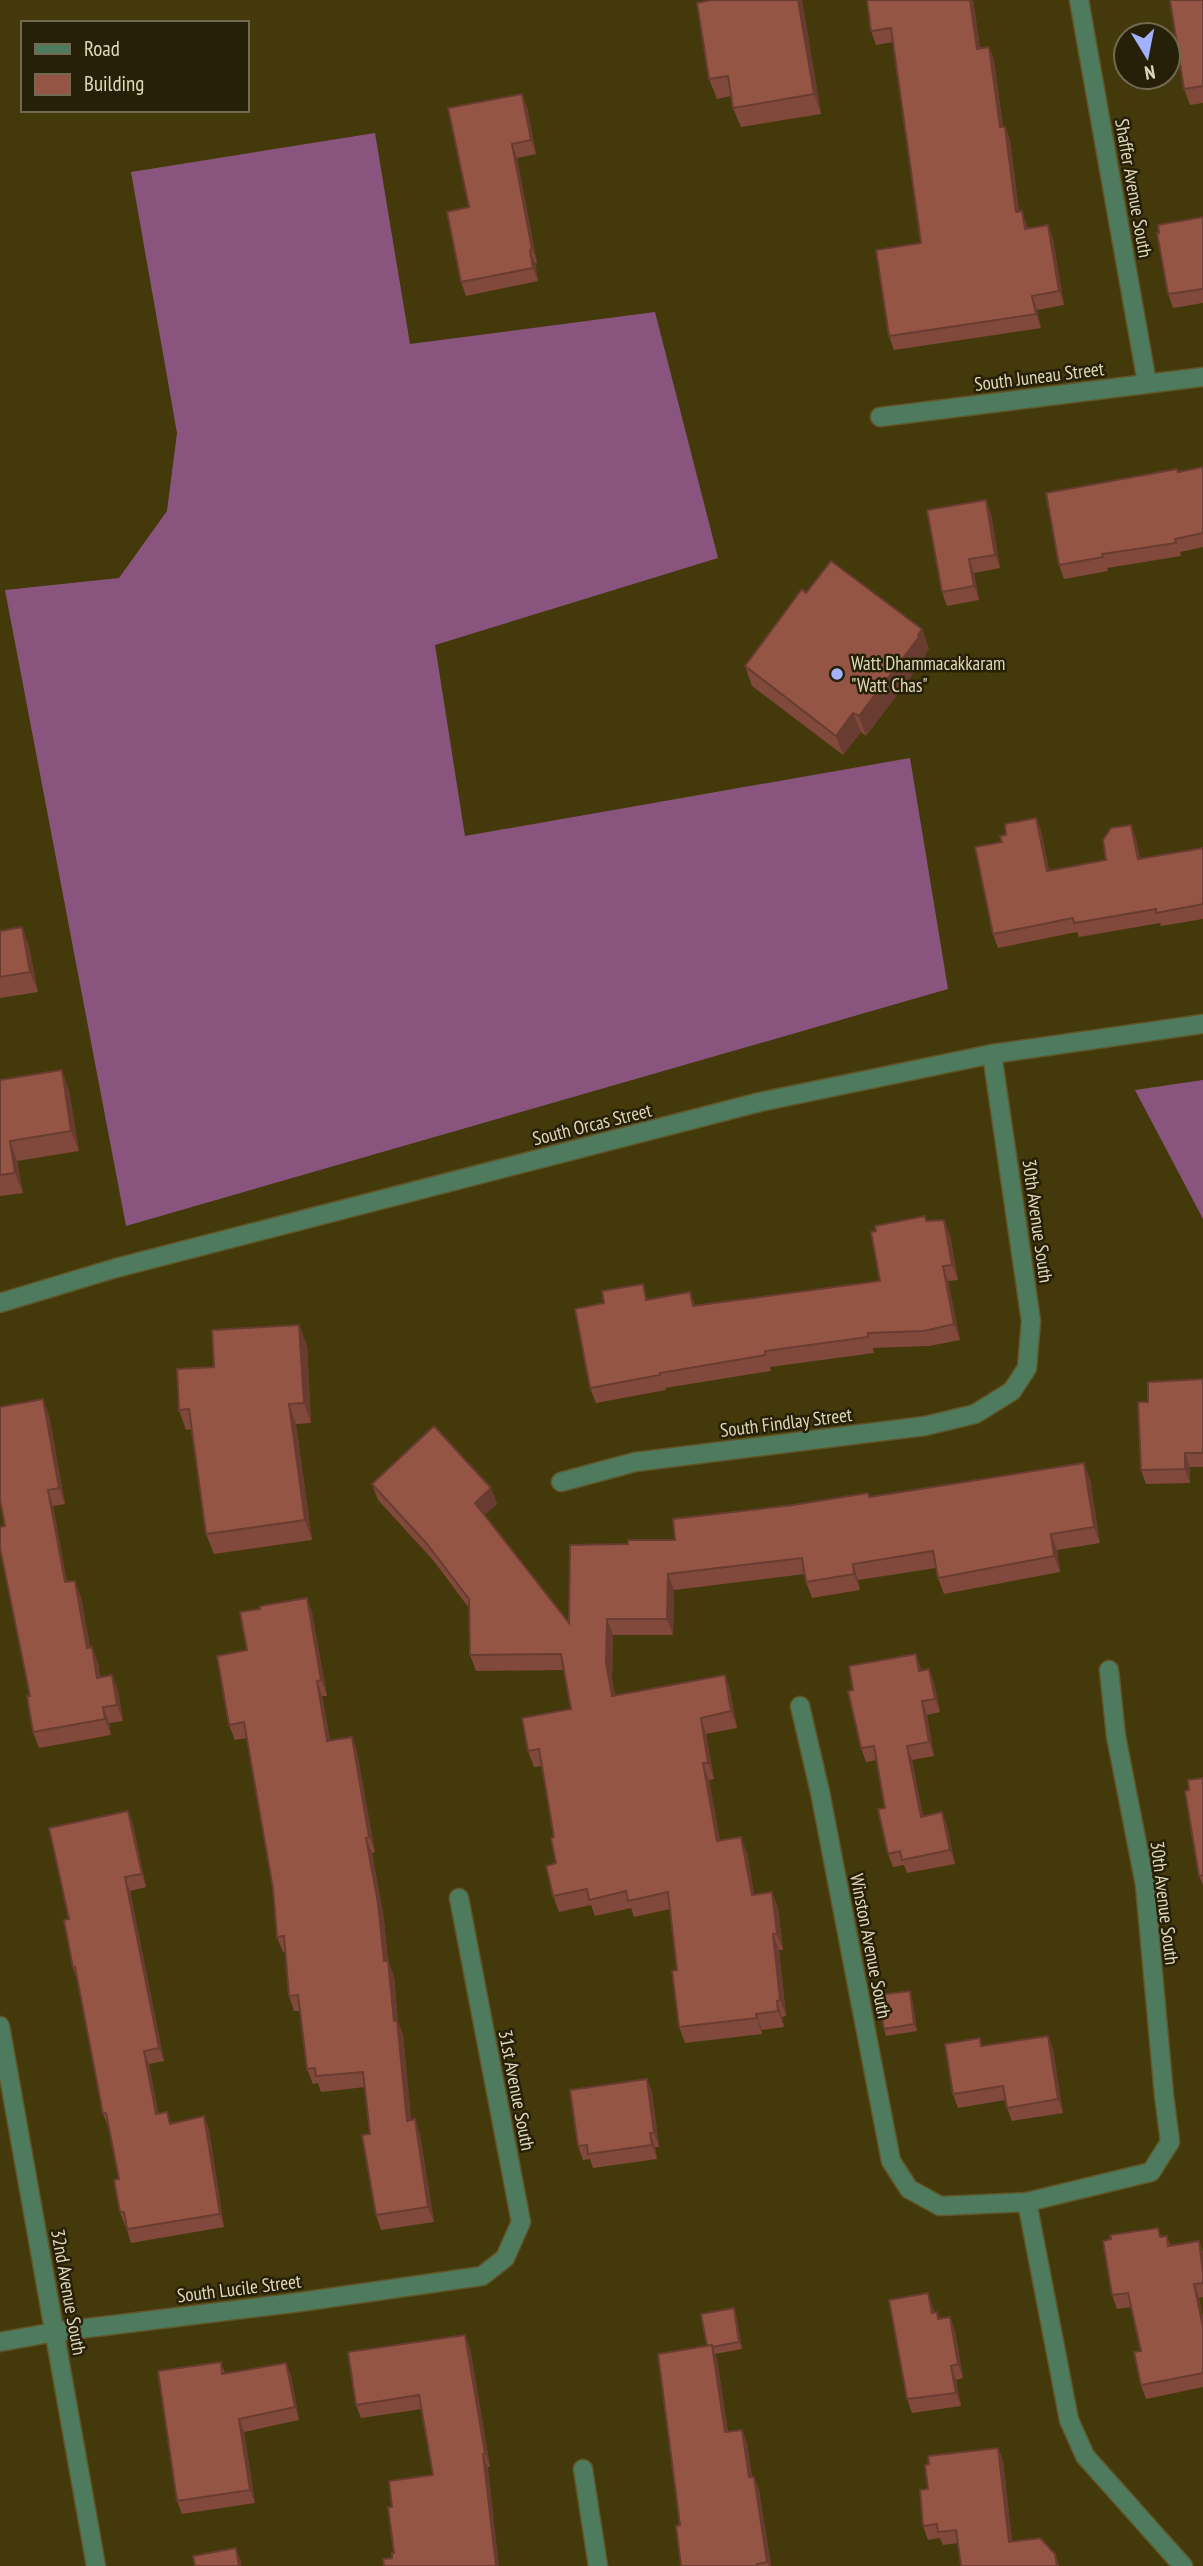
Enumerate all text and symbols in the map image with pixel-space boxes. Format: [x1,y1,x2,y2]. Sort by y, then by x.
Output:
legend [21,21,248,112]
north arrow [1112,21,1182,91]
text: Road [84,35,120,62]
text: N [1143,60,1157,85]
text: Building [84,70,144,97]
street label: Shaffer Avenue South [1110,117,1158,259]
street label: South Juneau Street [973,356,1106,396]
place label: Watt Dhammacakkaram "Watt Chas" [851,651,1005,697]
marker: Watt Dhammacakkaram "Watt Chas" [829,666,845,682]
street label: South Orcas Street [530,1097,655,1150]
street label: 30th Avenue South [1017,1158,1059,1284]
street label: South Findlay Street [719,1402,854,1442]
street label: 30th Avenue South [1146,1840,1184,1966]
street label: Winston Avenue South [845,1872,897,2020]
street label: 31st Avenue South [494,2028,540,2152]
street label: 32nd Avenue South [46,2227,92,2357]
street label: South Lucile Street [176,2268,303,2308]

